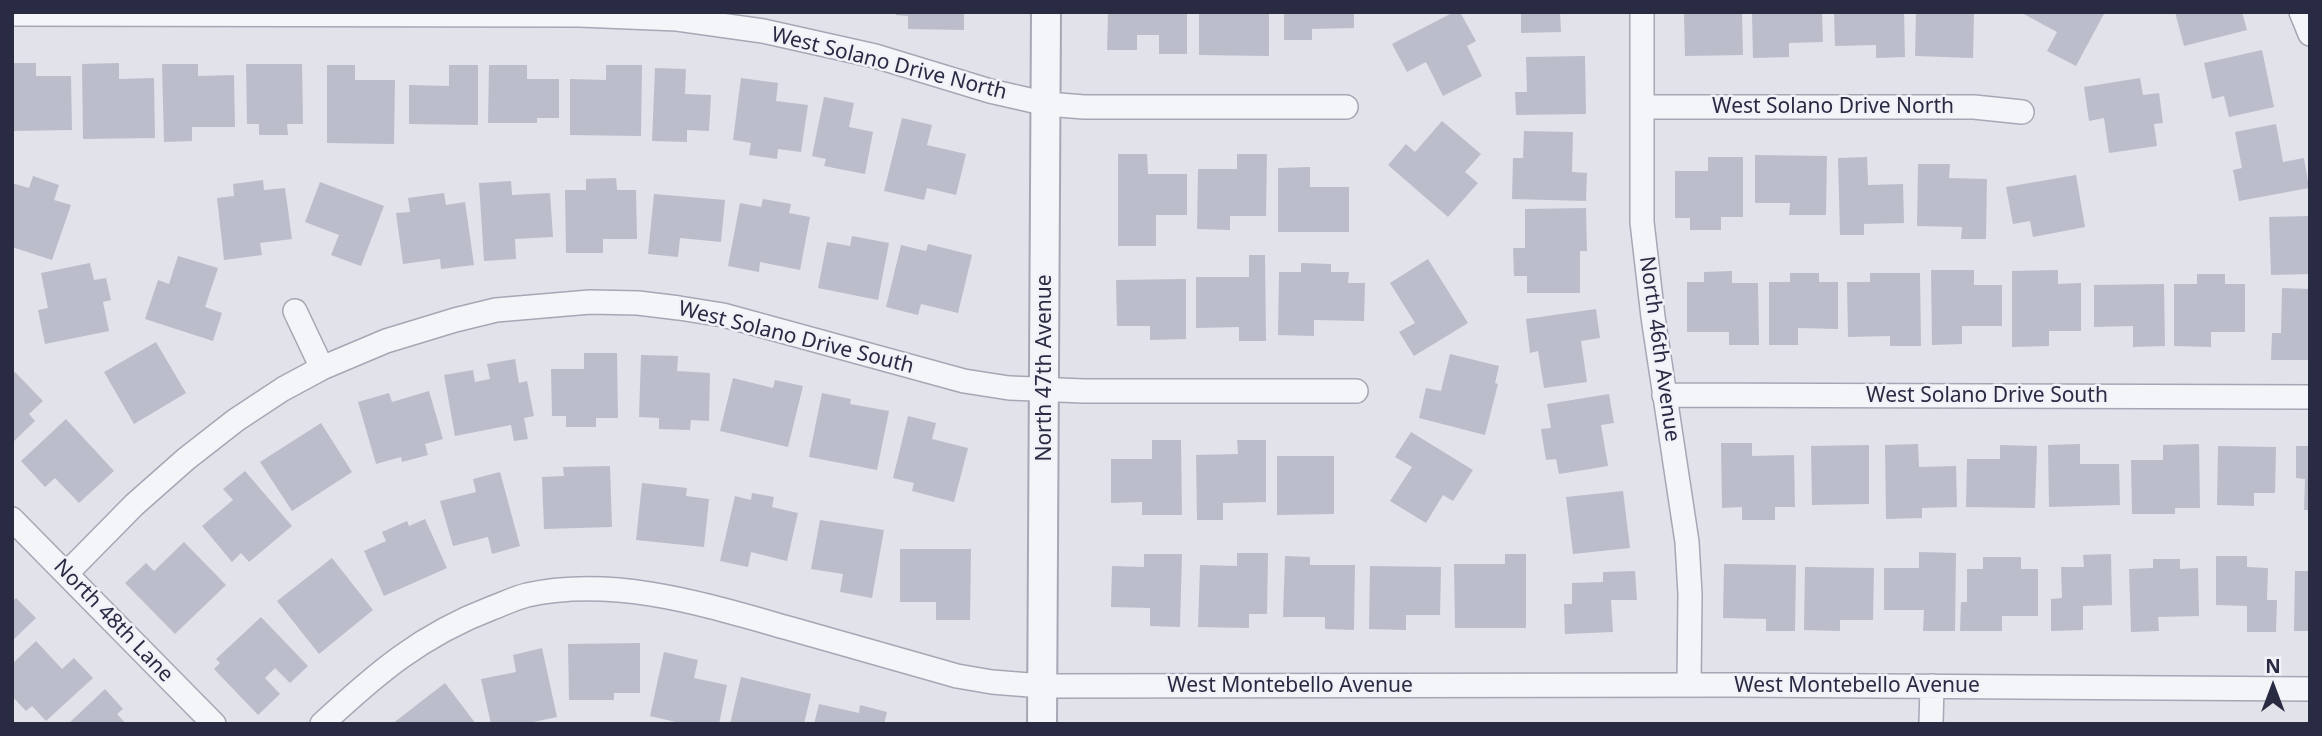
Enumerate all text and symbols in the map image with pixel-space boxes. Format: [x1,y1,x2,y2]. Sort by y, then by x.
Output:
street label: West Solano Drive North [769,23,1009,105]
street label: West Solano Drive North [1712,94,1954,120]
street label: North 46th Avenue [1634,255,1684,443]
street label: North 47th Avenue [1032,274,1058,462]
street label: West Solano Drive South [676,297,916,379]
street label: West Solano Drive South [1866,383,2108,409]
street label: North 48th Lane [48,554,178,688]
north arrow [2238,652,2308,722]
text: N [2265,653,2281,679]
street label: West Montebello Avenue [1167,673,1413,699]
street label: West Montebello Avenue [1734,673,1980,699]

